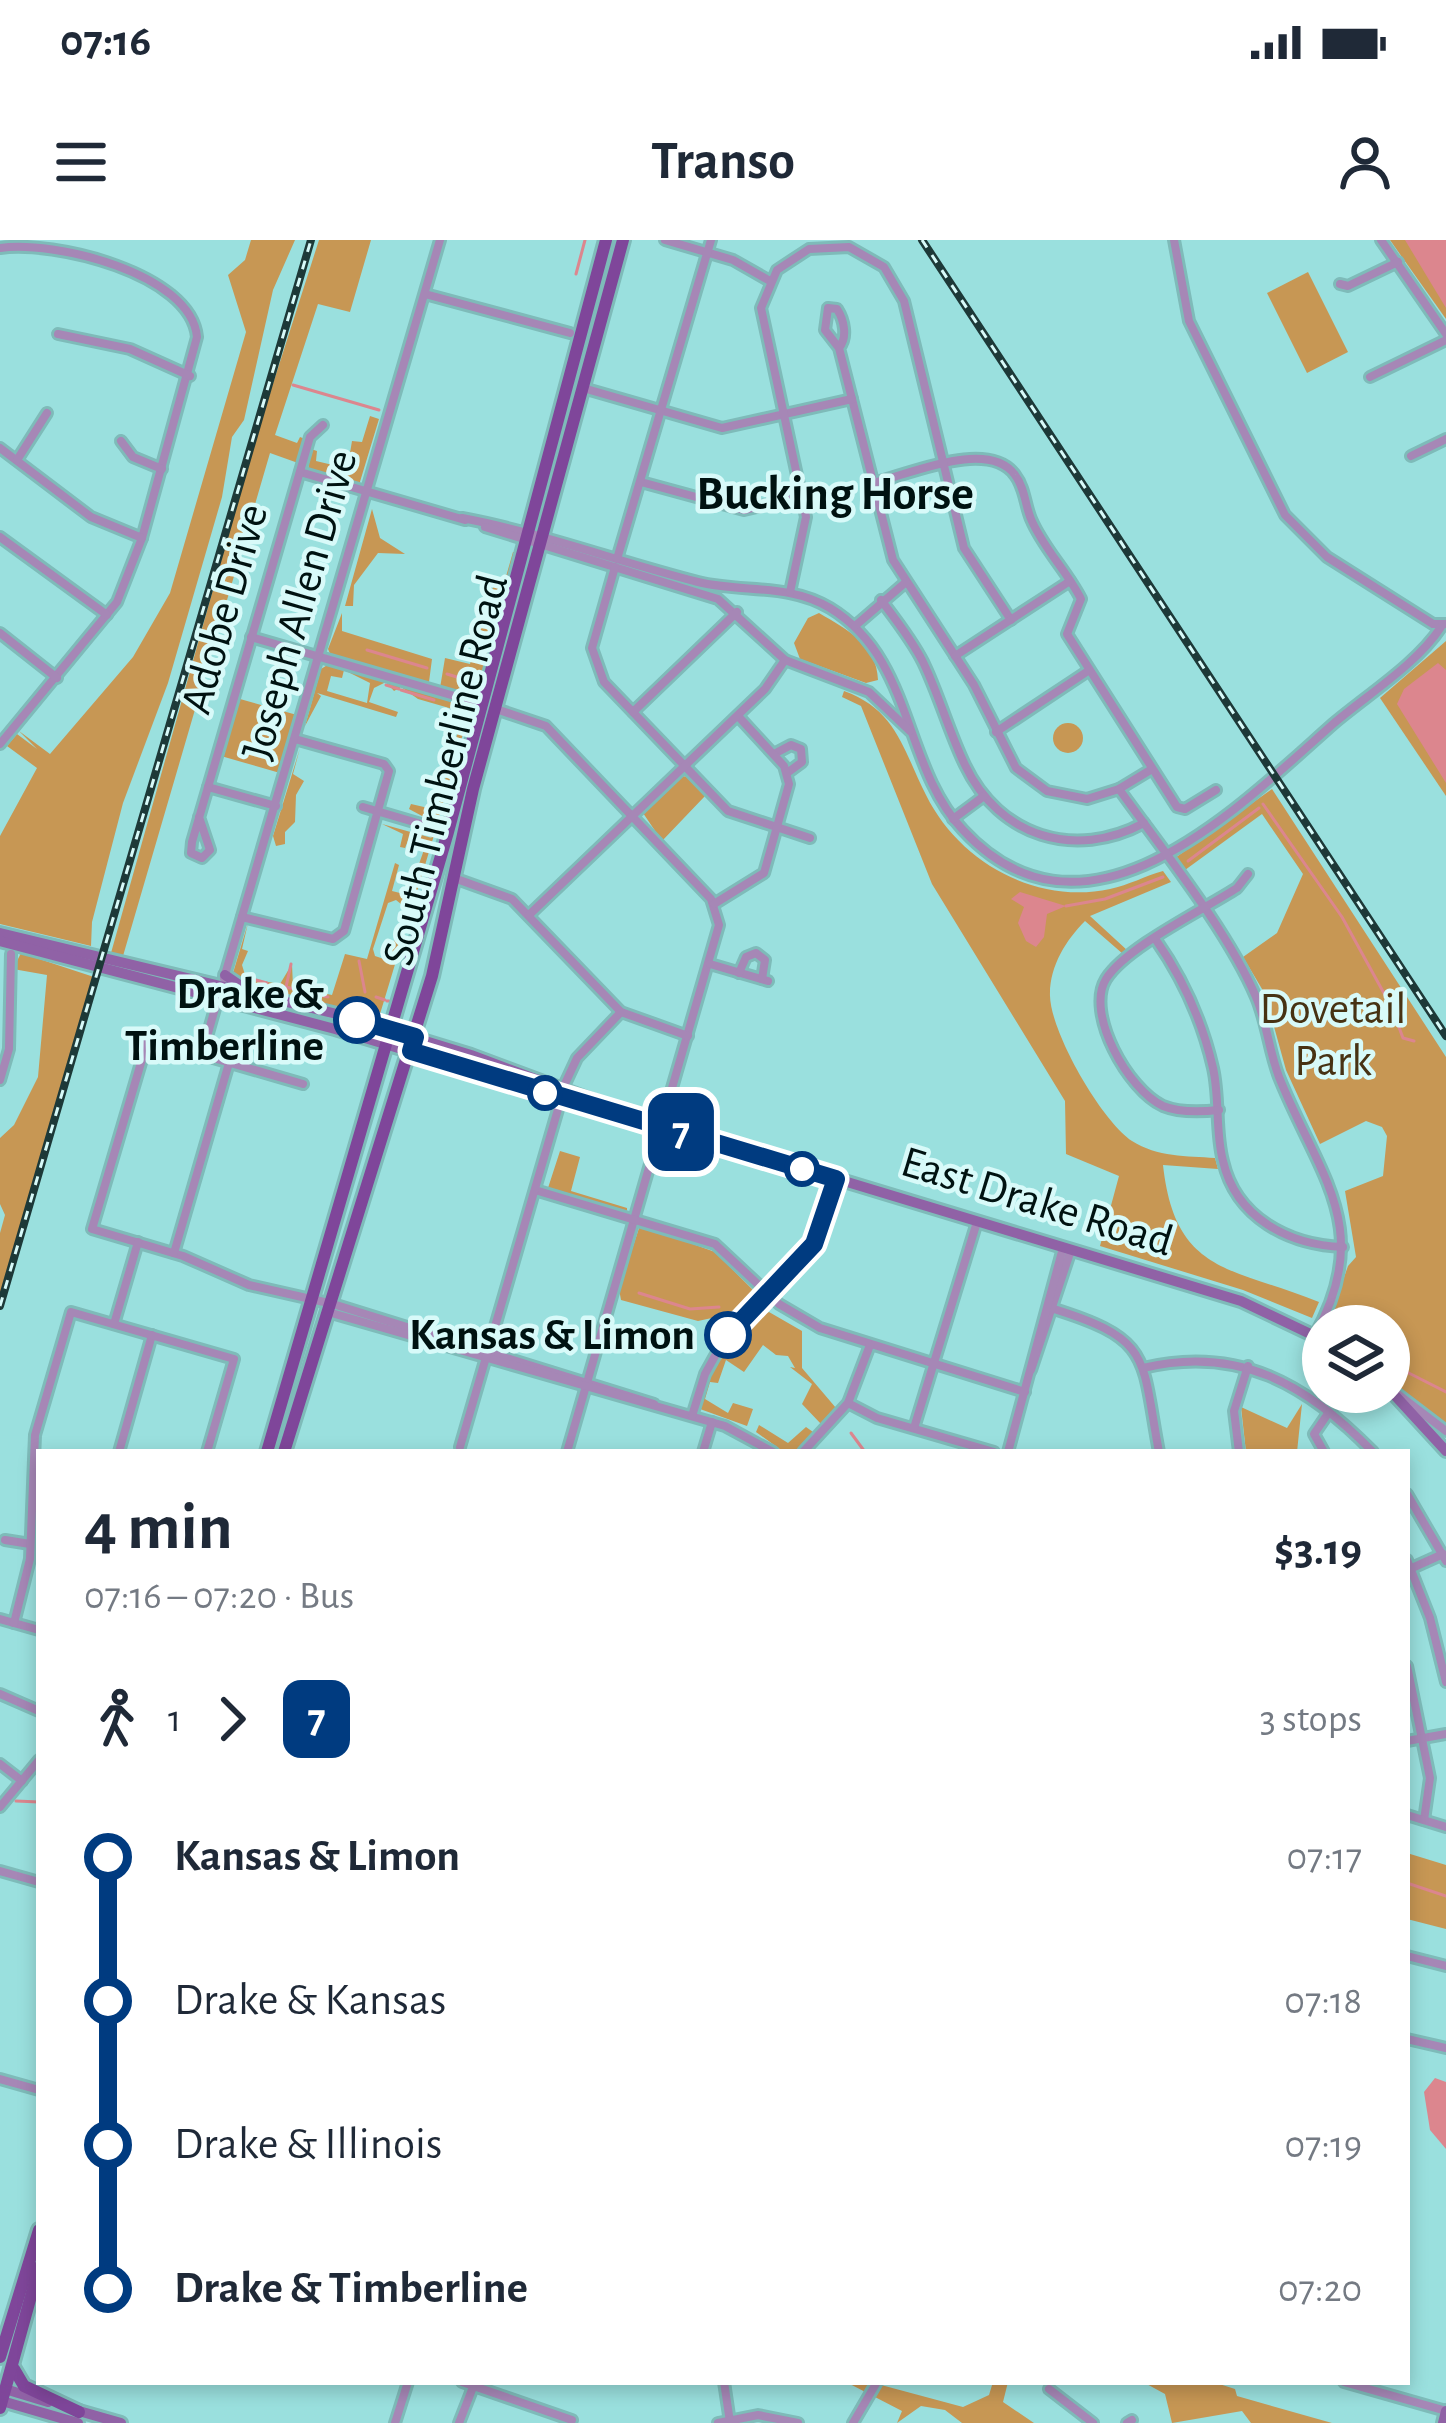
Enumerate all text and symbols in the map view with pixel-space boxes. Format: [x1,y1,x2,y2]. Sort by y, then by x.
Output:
text: 07:16 [60,19,151,64]
icon: menu [48,129,114,195]
icon: person [1332,129,1398,195]
text: Transo [651,135,795,189]
street label: Joseph Allen Drive [234,445,366,765]
district label: Bucking Horse [696,471,974,519]
street label: Adobe Drive [174,499,276,719]
street label: South Timberline Road [376,570,516,970]
place label: Drake & Timberline [125,972,324,1069]
park label: Dovetail Park [1260,987,1406,1084]
marker: Drake & Timberline [335,998,379,1042]
unlabelled marker [529,1077,561,1109]
line badge: 7 [642,1093,720,1171]
text: 7 [672,1111,690,1153]
street label: East Drake Road [896,1139,1178,1265]
unlabelled marker [786,1153,818,1185]
map controls [1302,1305,1410,1413]
button: layers [1302,1305,1410,1413]
place label: Kansas & Limon [409,1313,695,1358]
marker: Kansas & Limon [706,1313,750,1357]
text: 4 min [84,1495,233,1561]
text: $3.19 [1274,1528,1362,1573]
text: 07:16 – 07:20 · Bus [84,1577,354,1616]
icon: walk [84,1686,150,1752]
icon: forward [199,1686,265,1752]
text: 7 [307,1698,326,1740]
text: 1 [168,1700,181,1739]
text: 3 stops [1260,1700,1362,1739]
text: Kansas & Limon [174,1834,460,1879]
text: 07:17 [1287,1838,1362,1877]
text: Drake & Kansas [174,1978,446,2023]
text: 07:18 [1284,1982,1362,2021]
text: Drake & Illinois [174,2122,443,2167]
text: 07:19 [1284,2126,1362,2165]
text: Drake & Timberline [174,2266,528,2311]
text: 07:20 [1278,2270,1362,2309]

